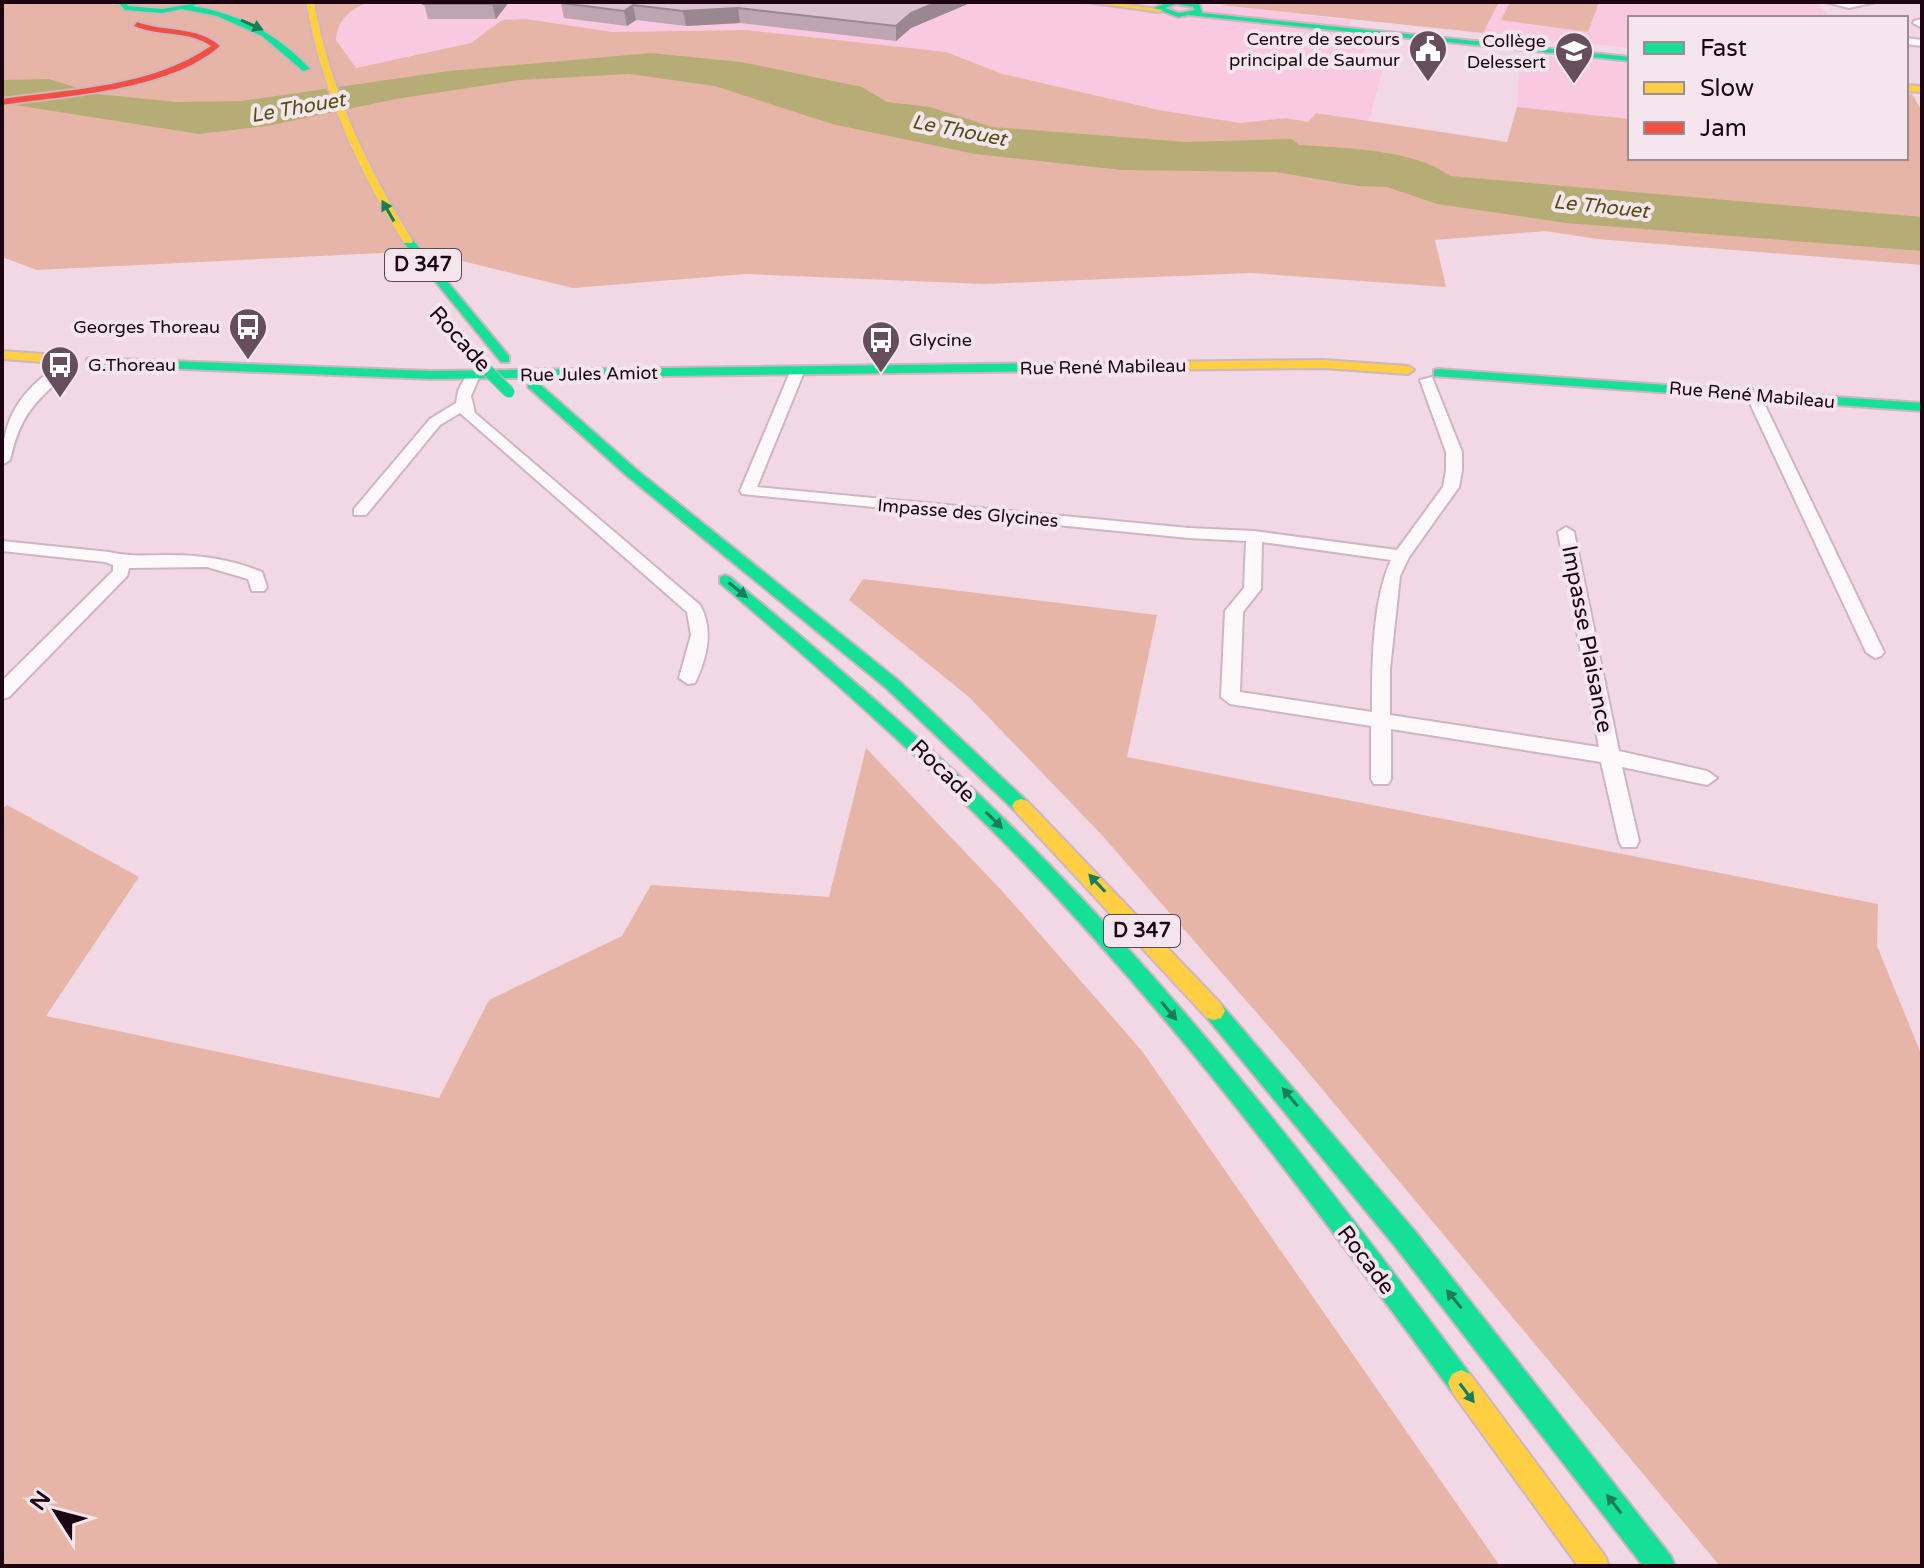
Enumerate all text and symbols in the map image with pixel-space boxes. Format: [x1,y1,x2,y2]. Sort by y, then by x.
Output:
legend [1628,16,1908,160]
one-way arrow [240,18,264,31]
place label: Centre de secours principal de Saumur [1229,28,1400,71]
public building icon: Centre de secours principal de Saumur [1407,28,1449,83]
place label: Collège Delessert [1467,30,1546,73]
school or university icon: Collège Delessert [1553,30,1595,85]
text: Fast [1700,34,1747,63]
text: Slow [1700,74,1754,103]
water label: Le Thouet [249,87,349,128]
water label: Le Thouet [910,110,1011,152]
text: Jam [1700,114,1747,143]
water label: Le Thouet [1552,190,1652,224]
one-way arrow [381,200,395,222]
road number: D 347 [385,249,461,281]
street label: Rocade [424,301,496,377]
bus stop icon: Georges Thoreau [227,306,269,361]
place label: Georges Thoreau [73,316,220,338]
bus stop icon: Glycine [860,319,902,374]
place label: Glycine [909,329,972,351]
bus stop icon: G.Thoreau [39,344,81,399]
place label: G.Thoreau [88,354,176,376]
street label: Rue René Mabileau [1020,355,1186,379]
street label: Rue Jules Amiot [520,362,658,386]
street label: Rue René Mabileau [1668,377,1836,413]
street label: Impasse des Glycines [877,494,1059,532]
street label: Impasse Plaisance [1556,543,1618,735]
one-way arrow [727,581,747,598]
street label: Rocade [905,734,981,808]
one-way arrow [984,810,1002,829]
one-way arrow [1089,874,1107,893]
road number: D 347 [1104,915,1180,947]
one-way arrow [1160,1001,1177,1021]
one-way arrow [1282,1088,1299,1108]
street label: Rocade [1332,1220,1400,1300]
one-way arrow [1446,1289,1463,1309]
one-way arrow [1458,1383,1474,1403]
north arrow [16,1472,96,1552]
text: N [25,1486,56,1516]
one-way arrow [1606,1494,1622,1514]

